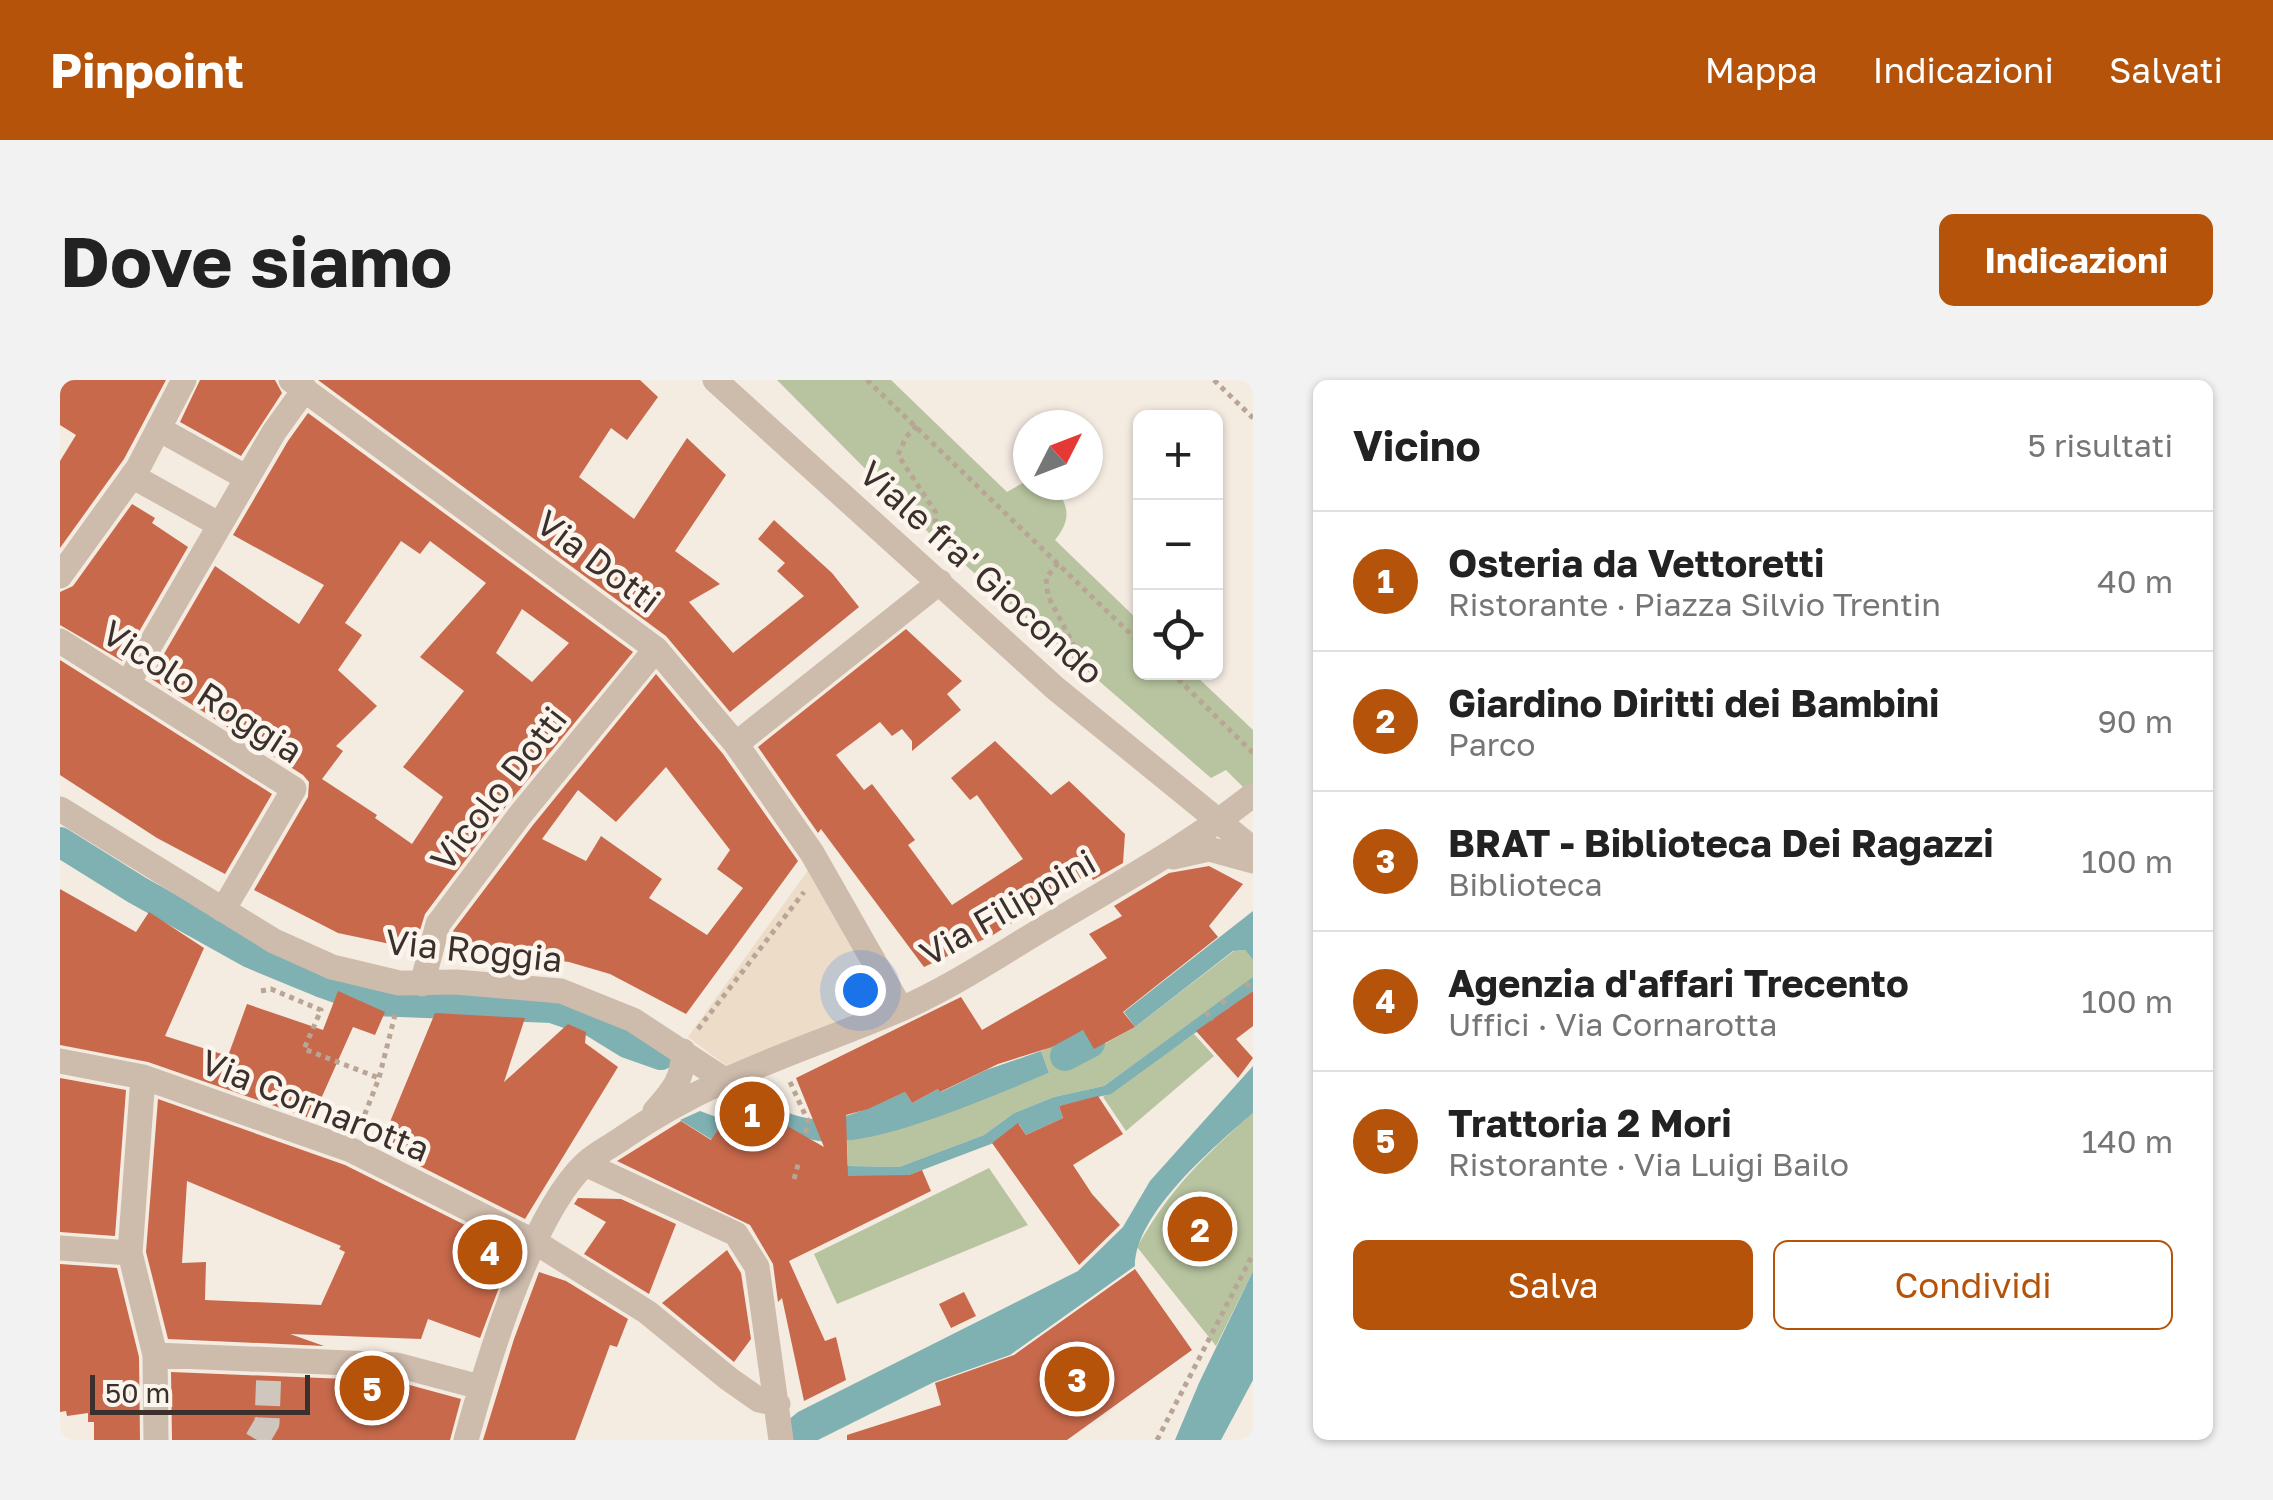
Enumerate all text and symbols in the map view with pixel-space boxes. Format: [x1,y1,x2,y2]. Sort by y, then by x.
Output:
text: Pinpoint [50,41,244,99]
text: Mappa [1705,49,1818,91]
text: Indicazioni [1873,49,2054,91]
text: Salvati [2109,49,2223,91]
button: Indicazioni [1939,214,2213,306]
text: Dove siamo [60,218,452,302]
north arrow [1013,410,1103,500]
map controls [1133,410,1223,680]
button: + [1133,410,1223,500]
text: Vicino [1353,420,1481,470]
text: 5 risultati [2028,426,2173,464]
street label: Viale fra' Giocondo [851,452,1112,693]
button: − [1133,500,1223,590]
street label: Via Dotti [529,501,669,621]
text: Osteria da Vettoretti [1448,540,1824,585]
text: 1 [1377,562,1394,600]
text: 40 m [2097,562,2173,600]
text: Ristorante · Piazza Silvio Trentin [1448,585,1941,623]
button: locate [1133,590,1223,680]
street label: Vicolo Roggia [95,611,311,771]
text: Giardino Diritti dei Bambini [1448,680,1939,725]
street label: Vicolo Dotti [421,698,575,879]
text: 2 [1376,702,1395,740]
text: 90 m [2097,702,2173,740]
text: Parco [1448,725,1536,763]
text: BRAT - Biblioteca Dei Ragazzi [1448,820,1994,865]
street label: Via Filippini [912,840,1103,974]
text: 3 [1376,842,1395,880]
text: 100 m [2081,842,2173,880]
text: Biblioteca [1448,865,1603,903]
street label: Via Roggia [383,920,565,980]
text: Agenzia d'affari Trecento [1448,960,1909,1005]
your location [835,965,886,1016]
text: 4 [1375,982,1396,1020]
text: 100 m [2081,982,2173,1020]
text: Uffici · Via Cornarotta [1448,1005,1777,1043]
street label: Via Cornarotta [195,1040,436,1170]
pin: 1 [720,1076,784,1152]
text: Trattoria 2 Mori [1448,1100,1732,1145]
text: 5 [1376,1122,1395,1160]
text: 140 m [2082,1122,2173,1160]
text: Ristorante · Via Luigi Bailo [1448,1145,1849,1183]
pin: 2 [1168,1192,1232,1266]
pin: 4 [458,1214,522,1290]
button: Salva [1353,1240,1753,1330]
button: Condividi [1773,1240,2173,1330]
pin: 3 [1044,1342,1110,1416]
pin: 5 [340,1350,404,1426]
scale bar [90,1370,310,1414]
text: 50 m [105,1376,170,1409]

